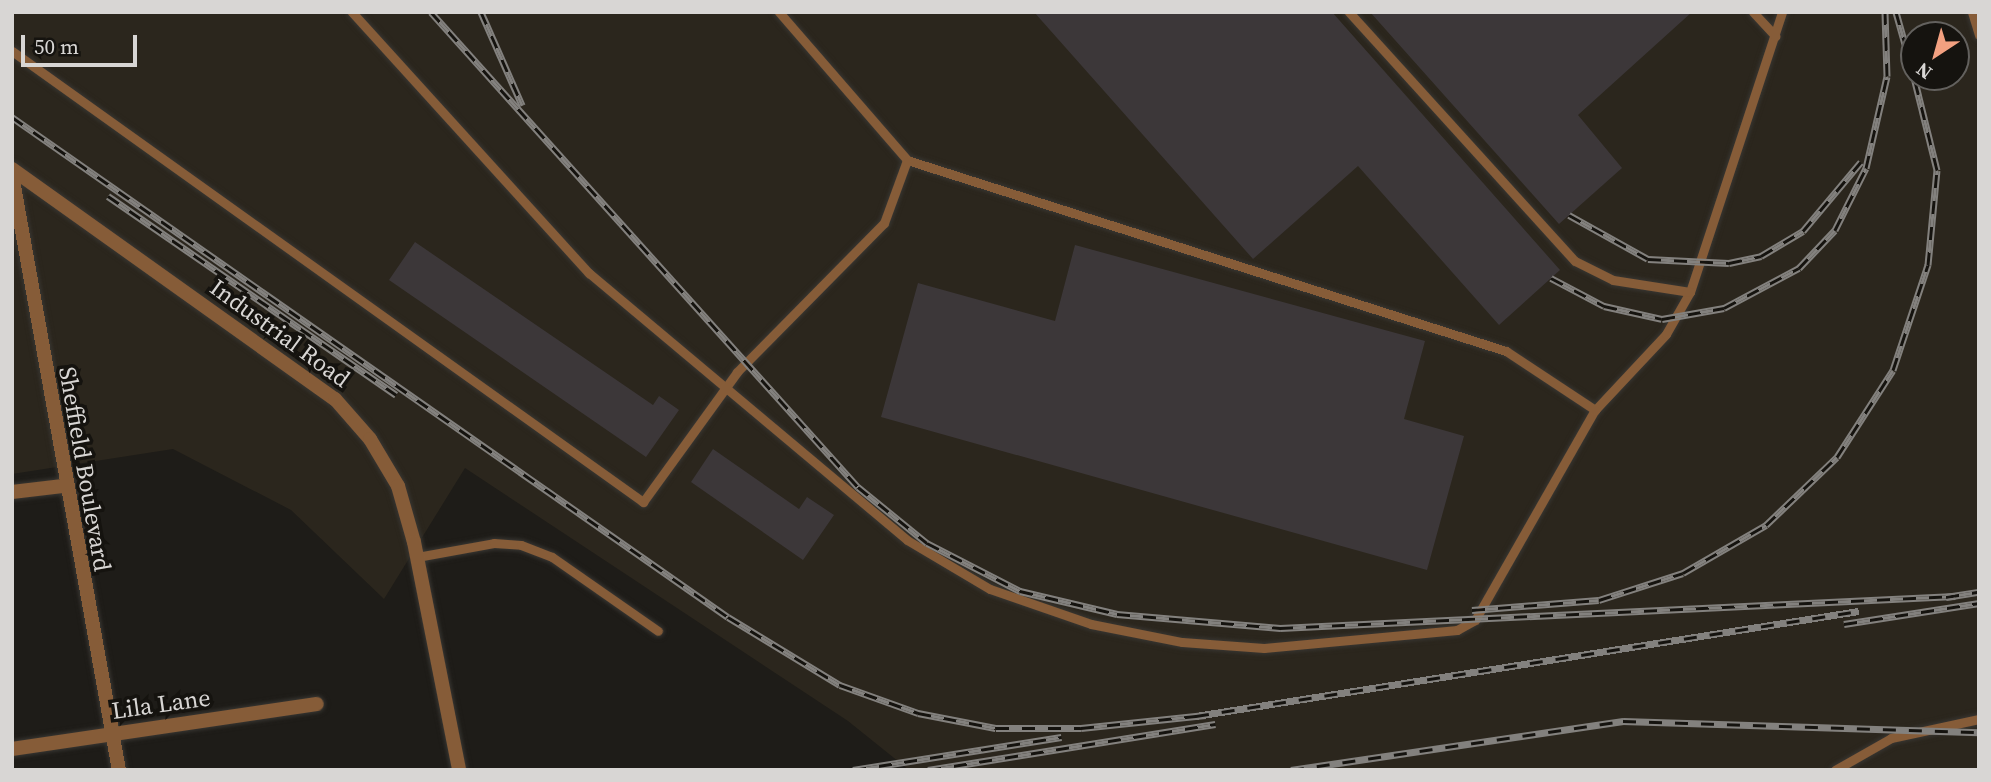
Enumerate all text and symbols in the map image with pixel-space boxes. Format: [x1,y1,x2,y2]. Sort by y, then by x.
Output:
scale bar [24,21,140,65]
north arrow [1900,21,1970,91]
text: 50 m [34,32,79,61]
text: N [1911,57,1937,86]
street label: Industrial Road [205,273,355,393]
street label: Sheffield Boulevard [53,364,117,574]
street label: Lila Lane [110,683,212,725]

